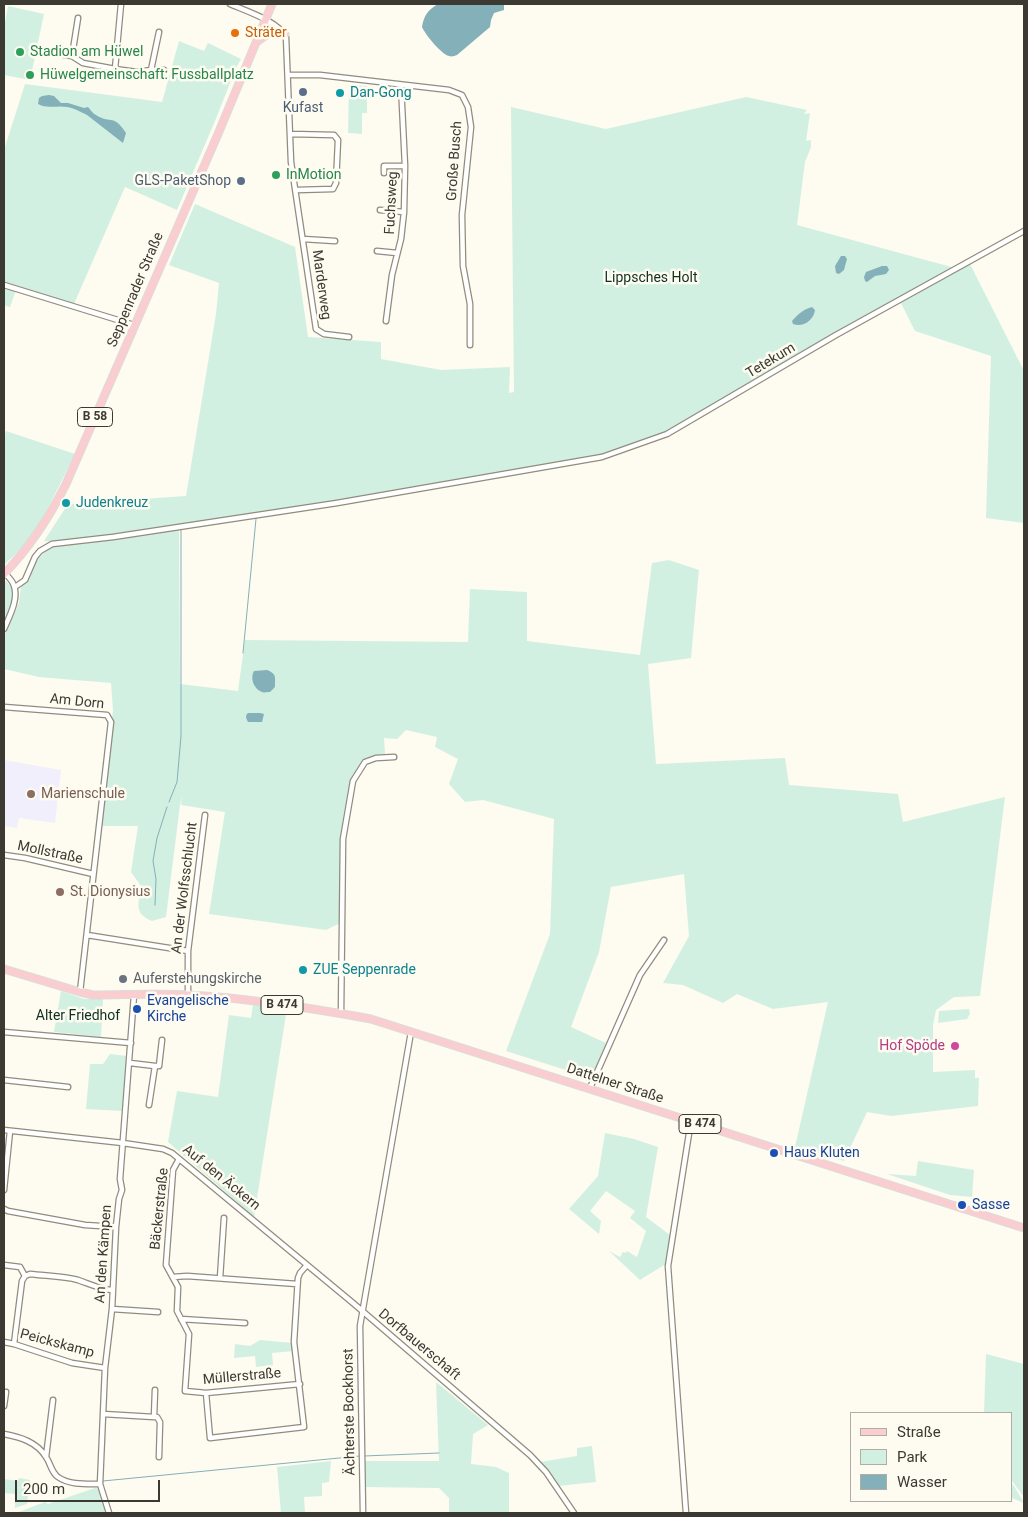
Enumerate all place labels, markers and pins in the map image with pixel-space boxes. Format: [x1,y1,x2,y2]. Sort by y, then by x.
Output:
place label: Sträter [245,25,287,41]
marker: Sträter [229,27,241,39]
place label: Stadion am Hüwel [30,44,143,60]
marker: Stadion am Hüwel [14,46,26,58]
place label: Hüwelgemeinschaft: Fussballplatz [40,67,254,83]
marker: Hüwelgemeinschaft: Fussballplatz [24,69,36,81]
place label: Dan-Gong [350,85,412,101]
marker: Kufast [297,86,309,98]
marker: Dan-Gong [334,87,346,99]
place label: Kufast [283,100,323,116]
place label: InMotion [286,167,341,183]
marker: InMotion [270,169,282,181]
place label: GLS-PaketShop [135,173,231,189]
marker: GLS-PaketShop [235,175,247,187]
place label: Judenkreuz [76,495,148,511]
marker: Judenkreuz [60,497,72,509]
place label: Marienschule [41,786,125,802]
marker: Marienschule [25,788,37,800]
place label: St. Dionysius [70,884,151,900]
marker: St. Dionysius [54,886,66,898]
place label: ZUE Seppenrade [313,962,416,978]
marker: ZUE Seppenrade [297,964,309,976]
place label: Auferstehungskirche [133,971,262,987]
marker: Auferstehungskirche [117,973,129,985]
place label: Evangelische Kirche [147,993,229,1026]
marker: Evangelische Kirche [131,1003,143,1015]
place label: Hof Spöde [879,1038,945,1054]
marker: Hof Spöde [949,1040,961,1052]
place label: Haus Kluten [784,1145,860,1161]
marker: Haus Kluten [768,1147,780,1159]
place label: Sasse [972,1197,1010,1213]
marker: Sasse [956,1199,968,1211]

